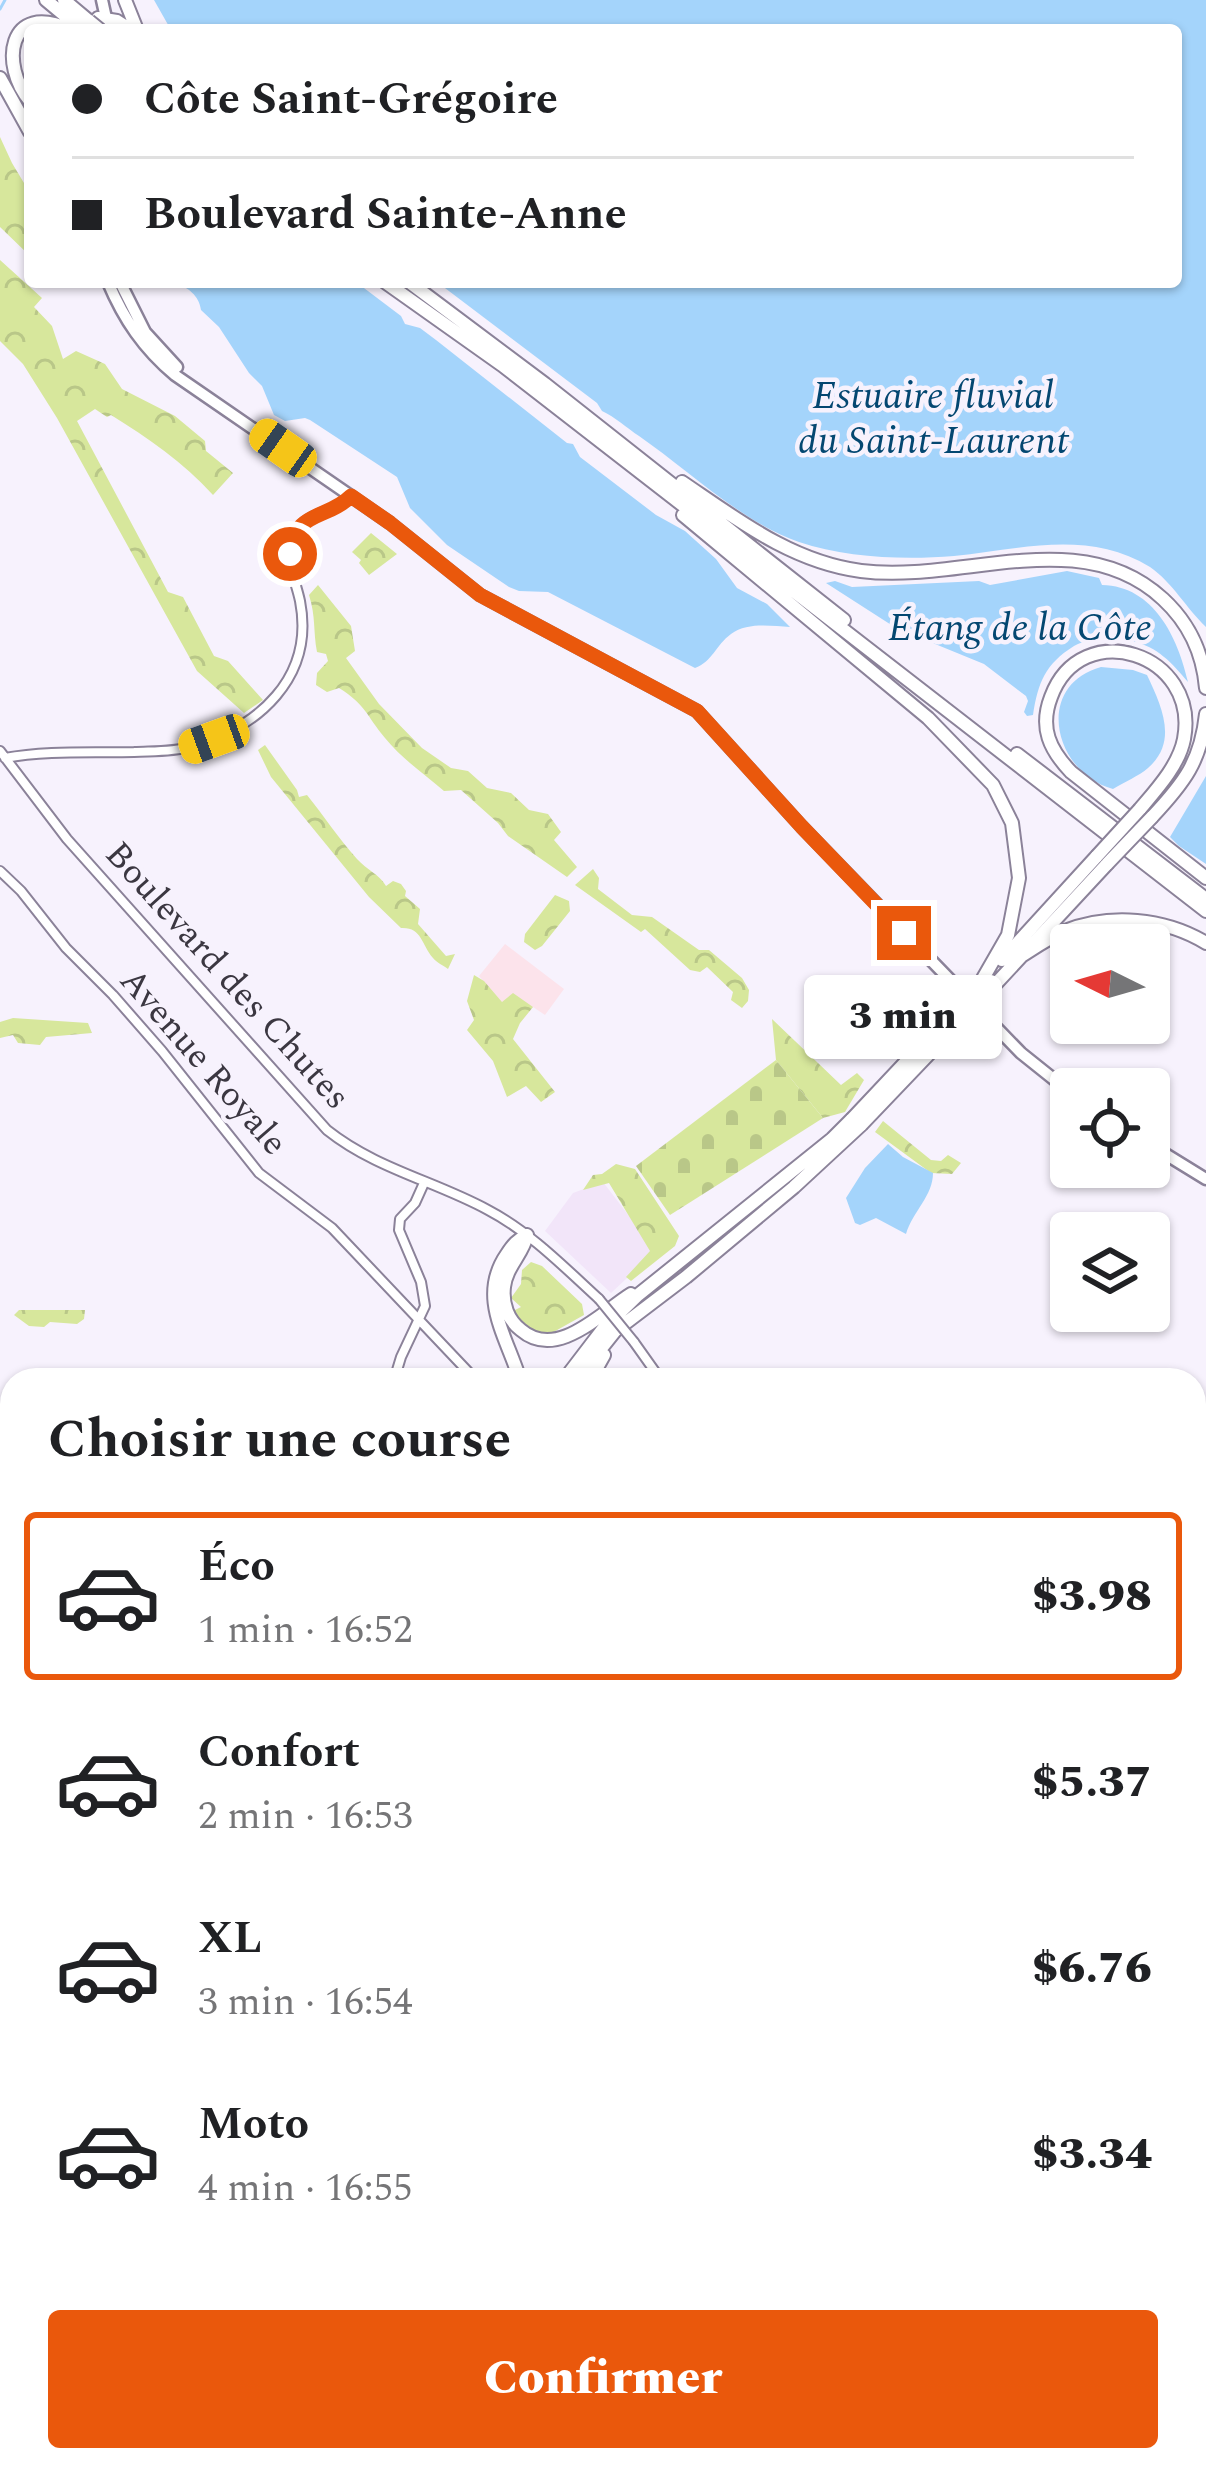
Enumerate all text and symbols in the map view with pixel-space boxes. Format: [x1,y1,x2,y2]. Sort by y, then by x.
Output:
text: Côte Saint-Grégoire [144,65,558,134]
text: Boulevard Sainte-Anne [144,180,627,249]
water label: Estuaire fluvial du Saint-Laurent [797,367,1069,471]
car [243,413,323,483]
route start [263,527,317,581]
water label: Étang de la Côte [888,599,1152,658]
car [174,710,254,768]
street label: Boulevard des Chutes [91,829,363,1123]
route end [877,906,931,960]
north arrow [1050,924,1170,1044]
map controls [1050,924,1170,1332]
street label: Avenue Royale [106,956,300,1168]
callout: 3 min [805,975,1003,1059]
text: 3 min [849,987,957,1046]
button: locate [1050,1068,1170,1188]
button: layers [1050,1212,1170,1332]
text: Choisir une course [48,1399,511,1481]
text: Éco [198,1532,275,1601]
icon: car [54,1542,162,1650]
text: $3.98 [1031,1562,1152,1631]
text: 1 min · 16:52 [198,1601,413,1660]
text: Confort [198,1718,360,1787]
icon: car [54,1728,162,1836]
text: $5.37 [1031,1748,1152,1817]
text: 2 min · 16:53 [198,1787,413,1846]
text: XL [198,1904,262,1973]
icon: car [54,1914,162,2022]
text: $6.76 [1031,1934,1152,2003]
text: 3 min · 16:54 [198,1973,413,2032]
text: Moto [198,2090,309,2159]
icon: car [54,2100,162,2208]
text: $3.34 [1031,2120,1152,2189]
text: 4 min · 16:55 [198,2159,413,2218]
button: Confirmer [48,2310,1158,2448]

